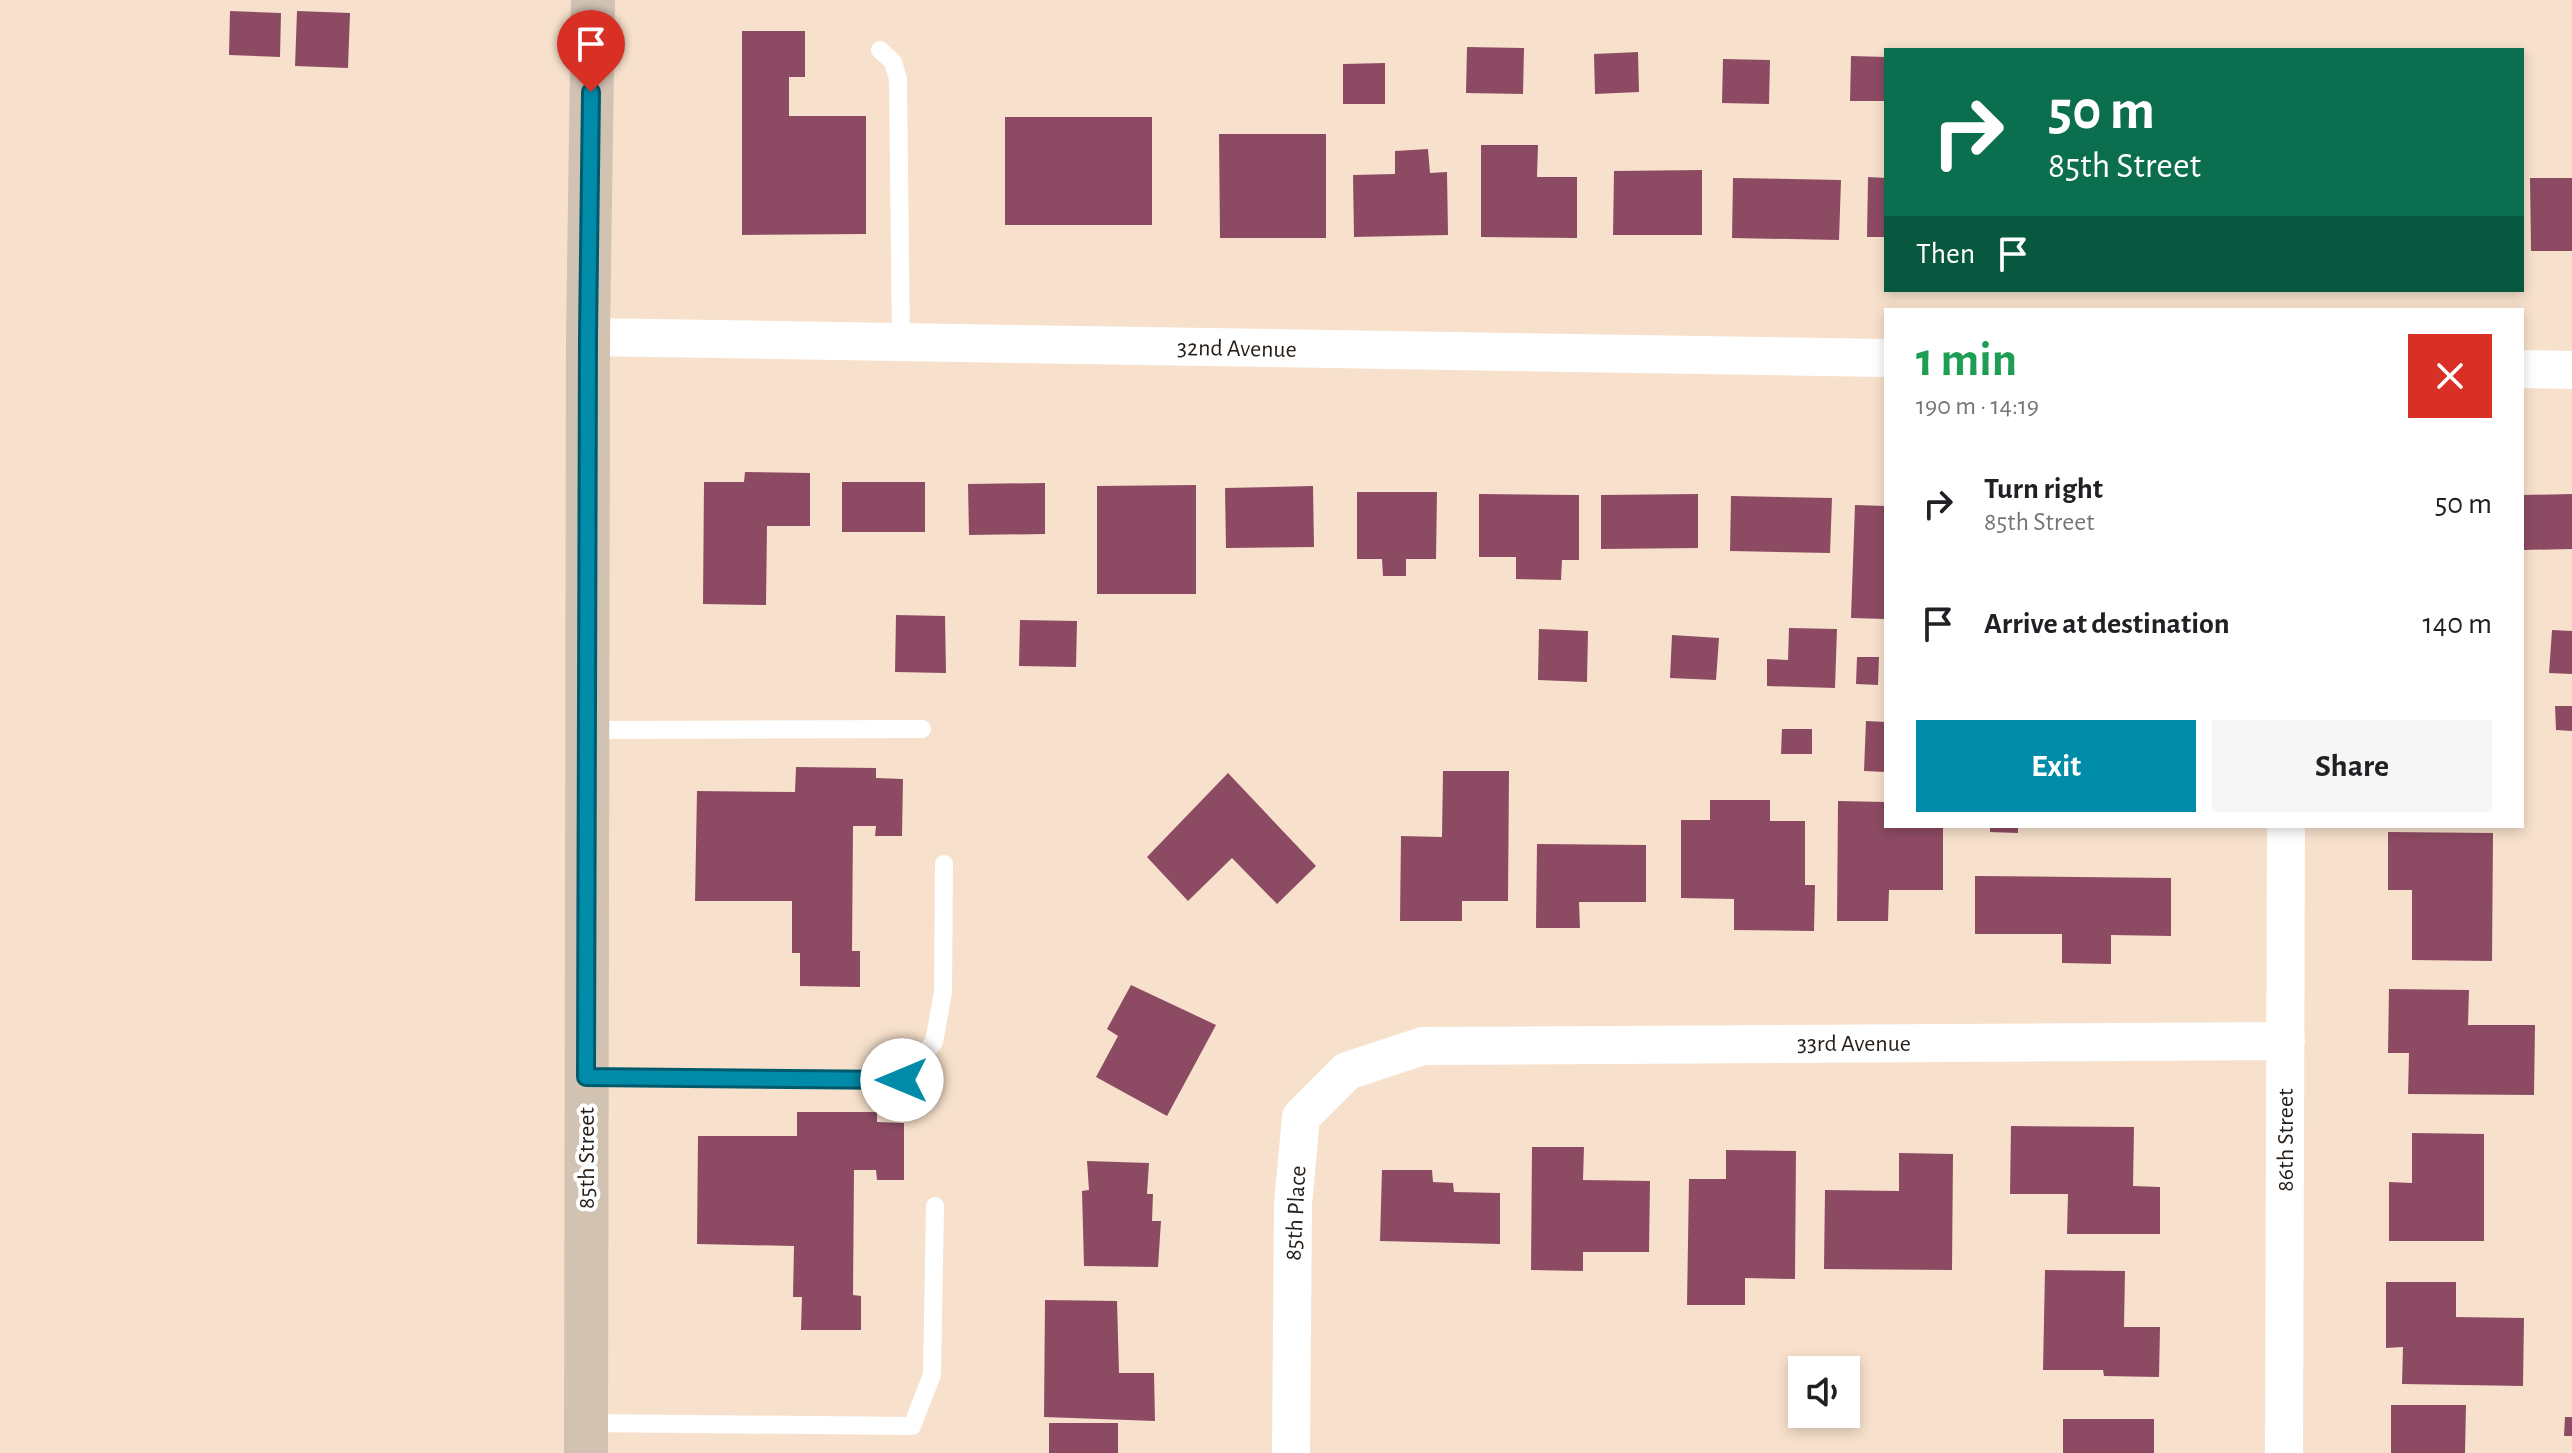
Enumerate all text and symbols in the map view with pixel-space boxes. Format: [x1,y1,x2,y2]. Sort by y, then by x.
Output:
pin [557,10,625,92]
icon: arrive [569,22,613,66]
icon: right [1916,80,2020,184]
text: 50 m [2048,83,2155,139]
text: 85th Street [2048,148,2201,184]
icon: arrive [1991,232,2035,276]
text: Then [1916,239,1975,269]
button: close [2408,334,2492,418]
street label: 32nd Avenue [1177,336,1297,362]
text: 1 min [1916,337,2017,385]
text: 190 m · 14:19 [1916,393,2039,419]
text: Turn right [1984,474,2103,504]
icon: right [1916,482,1960,526]
text: 50 m [2435,489,2492,519]
text: 85th Street [1984,509,2095,535]
icon: arrive [1916,602,1960,646]
text: Arrive at destination [1984,609,2230,639]
text: 140 m [2422,609,2492,639]
button: Exit [1916,720,2196,812]
button: Share [2212,720,2492,812]
street label: 33rd Avenue [1797,1032,1911,1056]
position arrow [860,1038,944,1122]
street label: 86th Street [2274,1088,2298,1192]
street label: 85th Street [575,1107,599,1209]
street label: 85th Place [1282,1165,1310,1261]
map controls [1788,1356,1860,1428]
button: sound [1788,1356,1860,1428]

